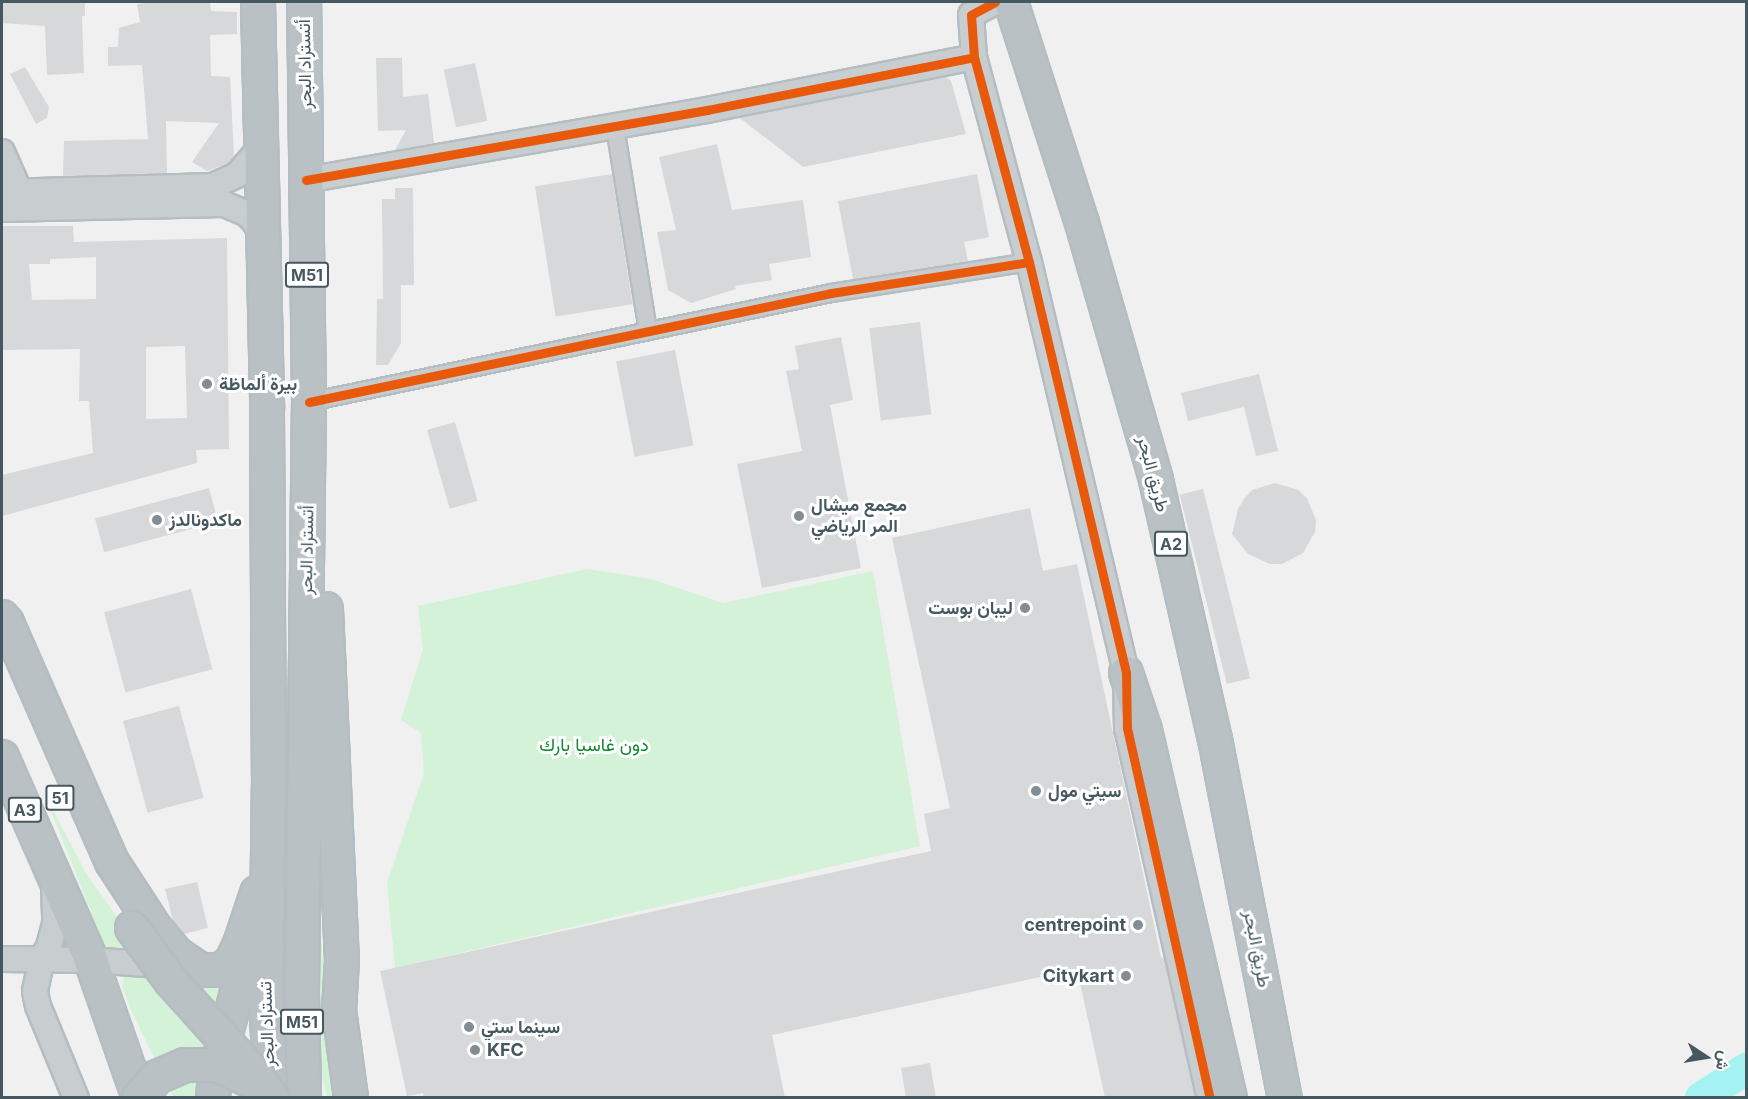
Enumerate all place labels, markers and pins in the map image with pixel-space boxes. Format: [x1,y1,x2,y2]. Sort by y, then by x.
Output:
place label: بيرة ألماظة [219,373,297,395]
marker: بيرة ألماظة [200,377,214,391]
place label: مجمع ميشال المر الرياضي [811,495,907,538]
place label: ماكدونالدز [169,509,242,531]
marker: مجمع ميشال المر الرياضي [792,509,806,523]
marker: ماكدونالدز [150,513,164,527]
place label: ليبان بوست [928,597,1013,619]
marker: ليبان بوست [1018,601,1032,615]
place label: سيتي مول [1048,780,1121,802]
marker: سيتي مول [1029,784,1043,798]
place label: centrepoint [1024,914,1126,936]
marker: centrepoint [1131,918,1145,932]
place label: Citykart [1043,965,1114,987]
marker: Citykart [1119,969,1133,983]
place label: سينما ستي [481,1016,560,1038]
marker: سينما ستي [462,1020,476,1034]
place label: KFC [487,1039,524,1061]
marker: KFC [468,1043,482,1057]

